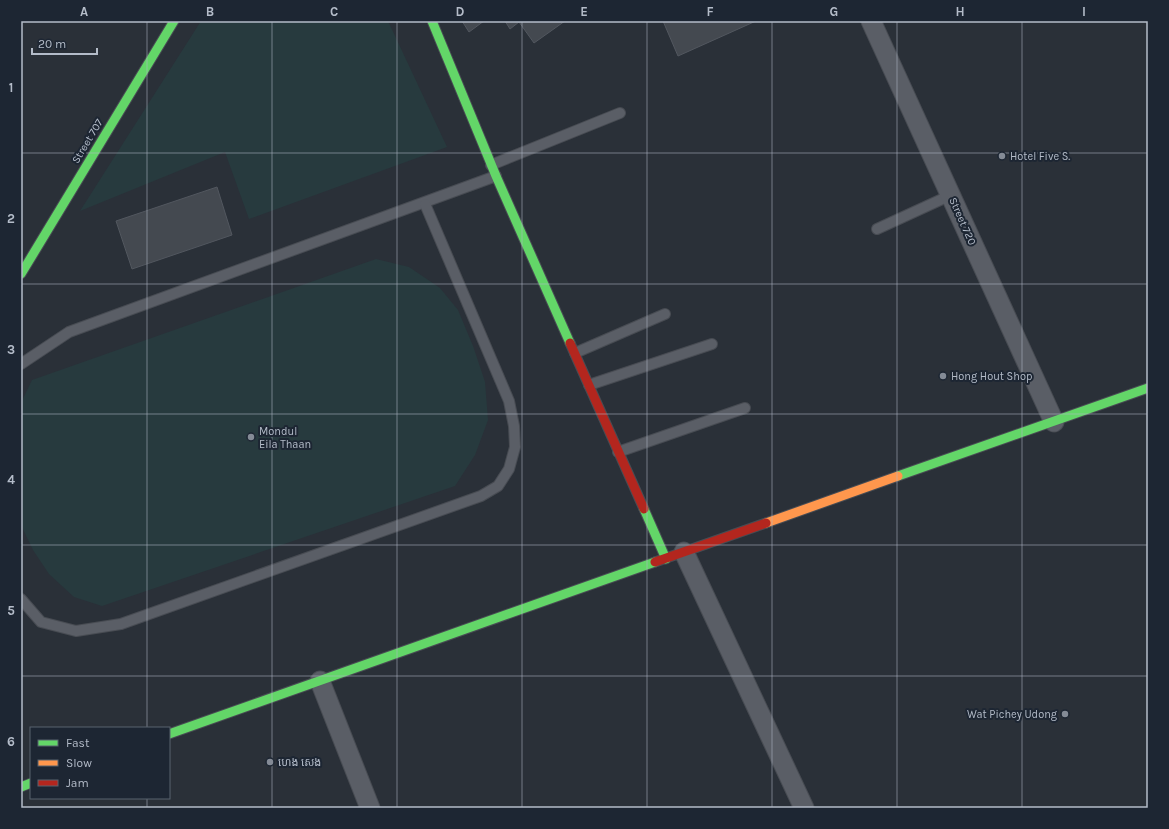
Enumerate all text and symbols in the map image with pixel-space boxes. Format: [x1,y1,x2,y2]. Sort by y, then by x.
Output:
text: A [80,4,88,19]
text: B [206,4,214,19]
text: C [330,4,338,19]
text: D [456,4,465,19]
text: E [580,4,588,19]
text: F [706,4,714,19]
text: G [830,4,838,19]
text: H [955,4,965,19]
text: I [1082,4,1086,19]
scale bar [32,30,97,56]
text: 20 m [38,37,66,51]
text: 1 [9,80,13,95]
street label: Street 707 [69,117,106,166]
place label: Hotel Five S. [1010,150,1070,163]
marker: Hotel Five S. [997,151,1007,161]
street label: Street 720 [946,195,979,247]
text: 2 [7,211,15,226]
text: 3 [7,342,15,357]
place label: Hong Hout Shop [951,370,1032,383]
marker: Hong Hout Shop [938,371,948,381]
place label: Mondul Eila Thaan [259,425,311,451]
marker: Mondul Eila Thaan [246,432,256,442]
text: 4 [7,472,15,487]
text: 5 [7,603,15,618]
place label: Wat Pichey Udong [967,708,1058,721]
marker: Wat Pichey Udong [1060,709,1070,719]
legend [30,727,170,799]
text: 6 [7,734,15,749]
text: Fast [66,736,90,750]
text: Slow [66,756,92,770]
place label: ហេង សេង [278,756,321,769]
marker: ហេង សេង [265,757,275,767]
text: Jam [66,776,89,790]

